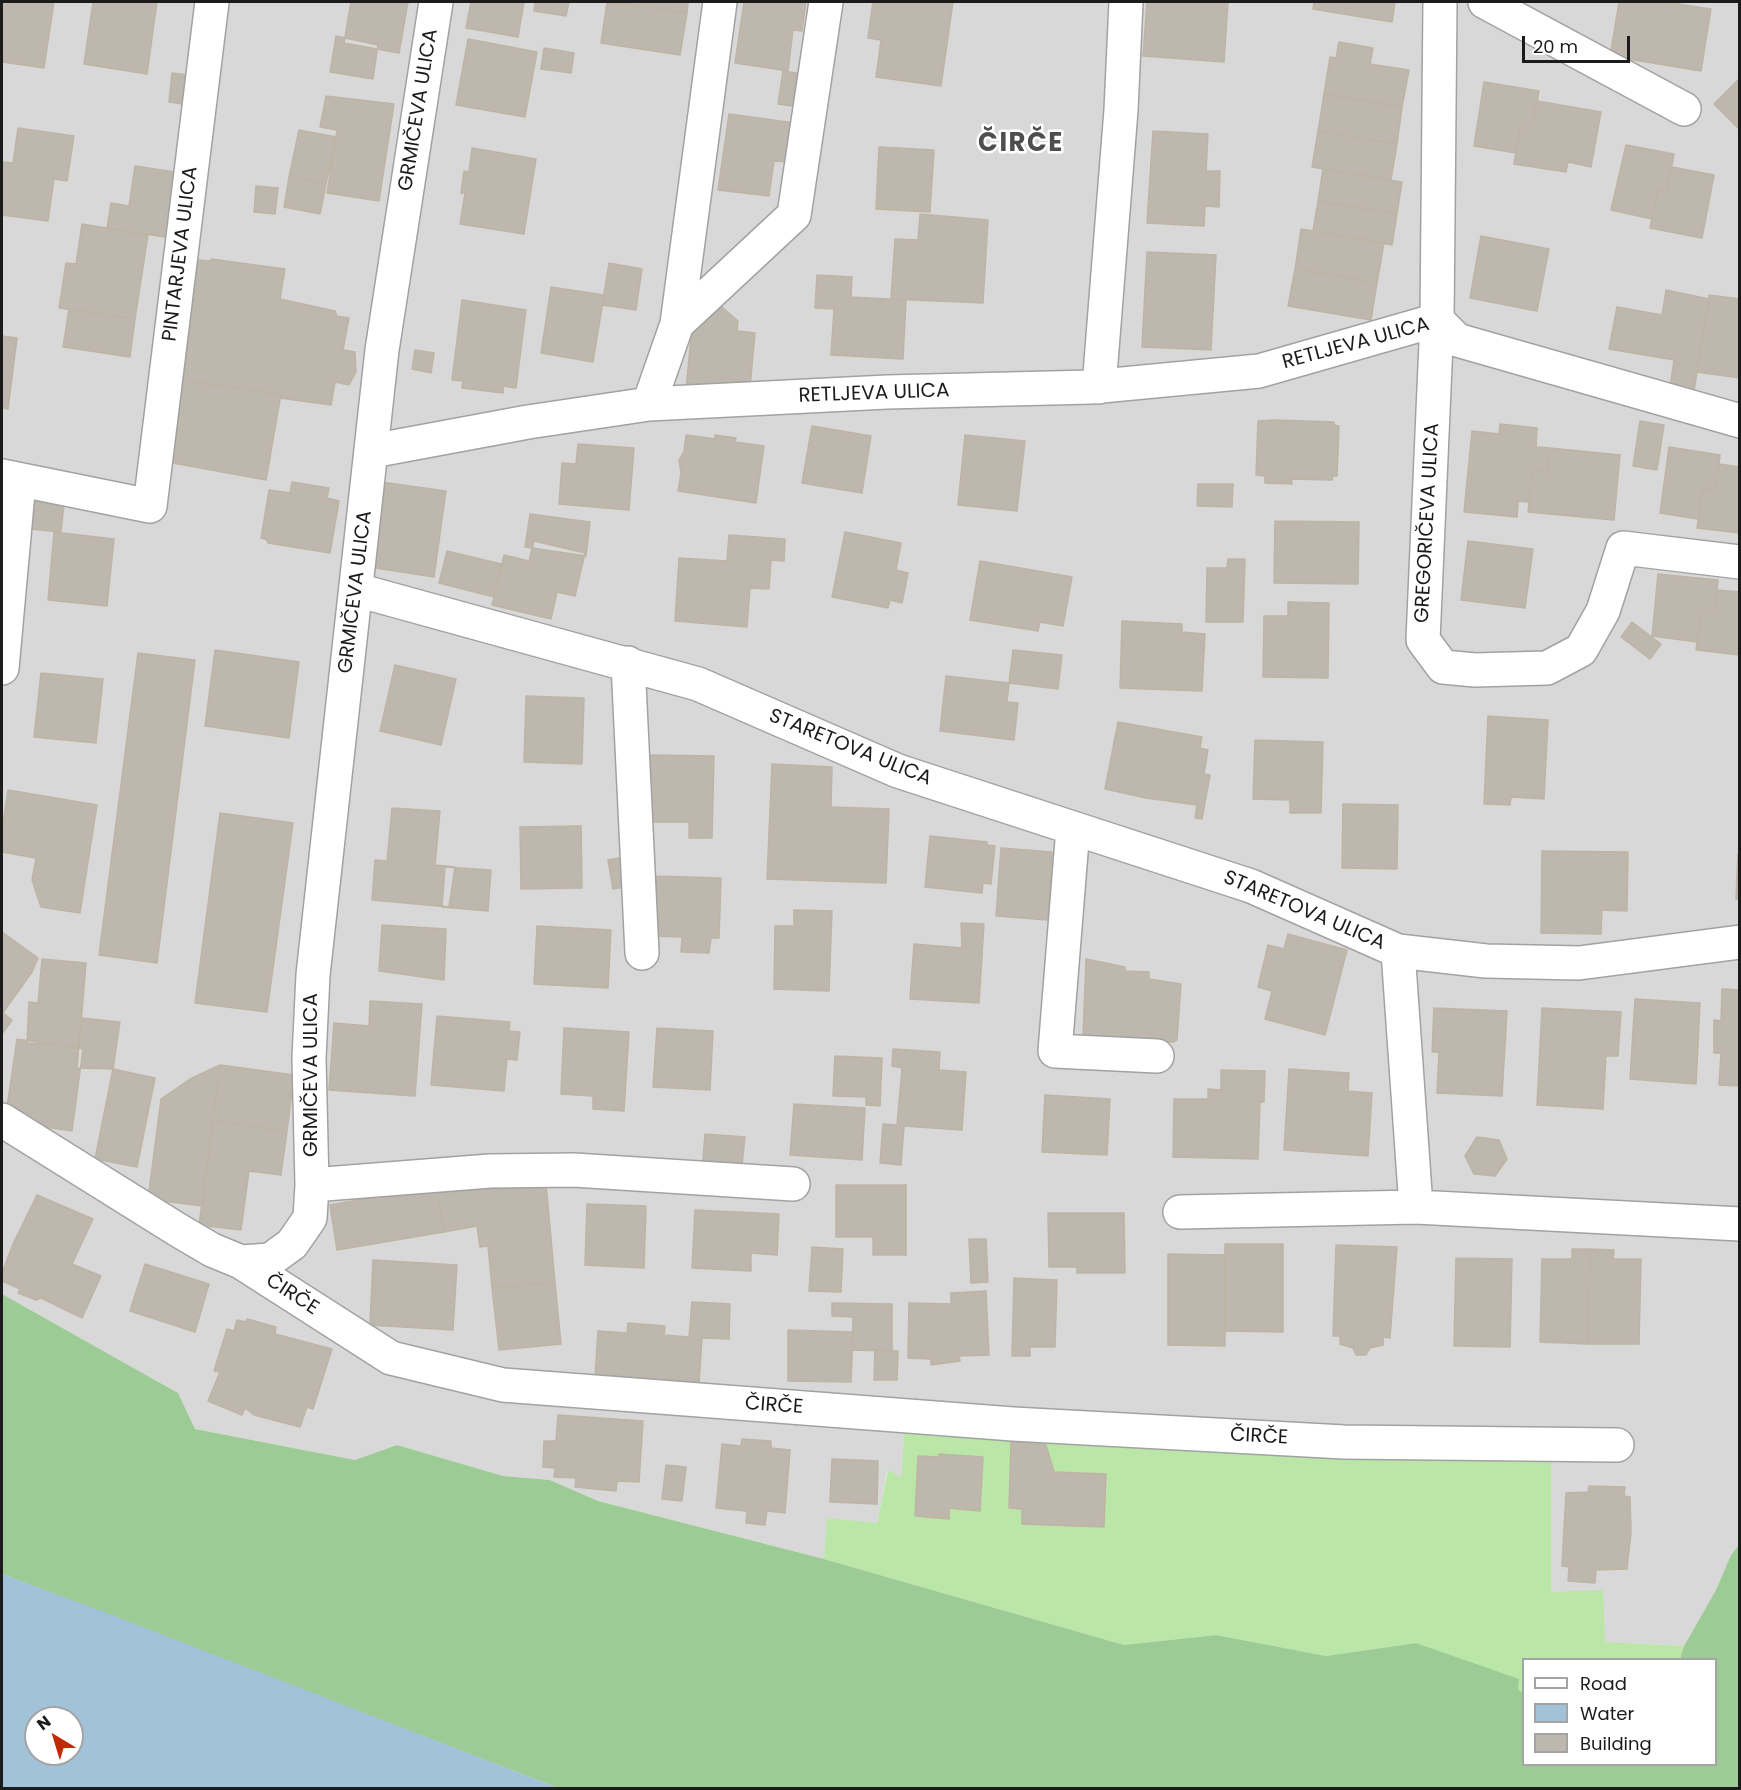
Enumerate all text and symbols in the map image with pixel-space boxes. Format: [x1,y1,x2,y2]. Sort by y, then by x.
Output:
scale bar [1525,24,1633,62]
street label: GRMIČEVA ULICA [394,27,444,193]
text: 20 m [1533,34,1578,59]
district label: ČIRČE [978,128,1064,160]
street label: PINTARJEVA ULICA [158,165,204,343]
street label: RETLJEVA ULICA [1280,313,1432,375]
street label: RETLJEVA ULICA [798,379,950,409]
street label: GREGORIČEVA ULICA [1411,422,1445,624]
street label: GRMIČEVA ULICA [334,509,378,675]
street label: STARETOVA ULICA [765,704,935,792]
street label: STARETOVA ULICA [1220,866,1388,956]
street label: GRMIČEVA ULICA [300,993,324,1157]
street label: ČIRČE [261,1269,323,1321]
street label: ČIRČE [744,1392,804,1420]
street label: ČIRČE [1229,1423,1289,1451]
legend [1522,1658,1717,1766]
text: Road [1580,1671,1627,1696]
text: Water [1580,1701,1634,1726]
north arrow [24,1706,84,1766]
text: N [32,1710,56,1736]
text: Building [1580,1731,1652,1756]

